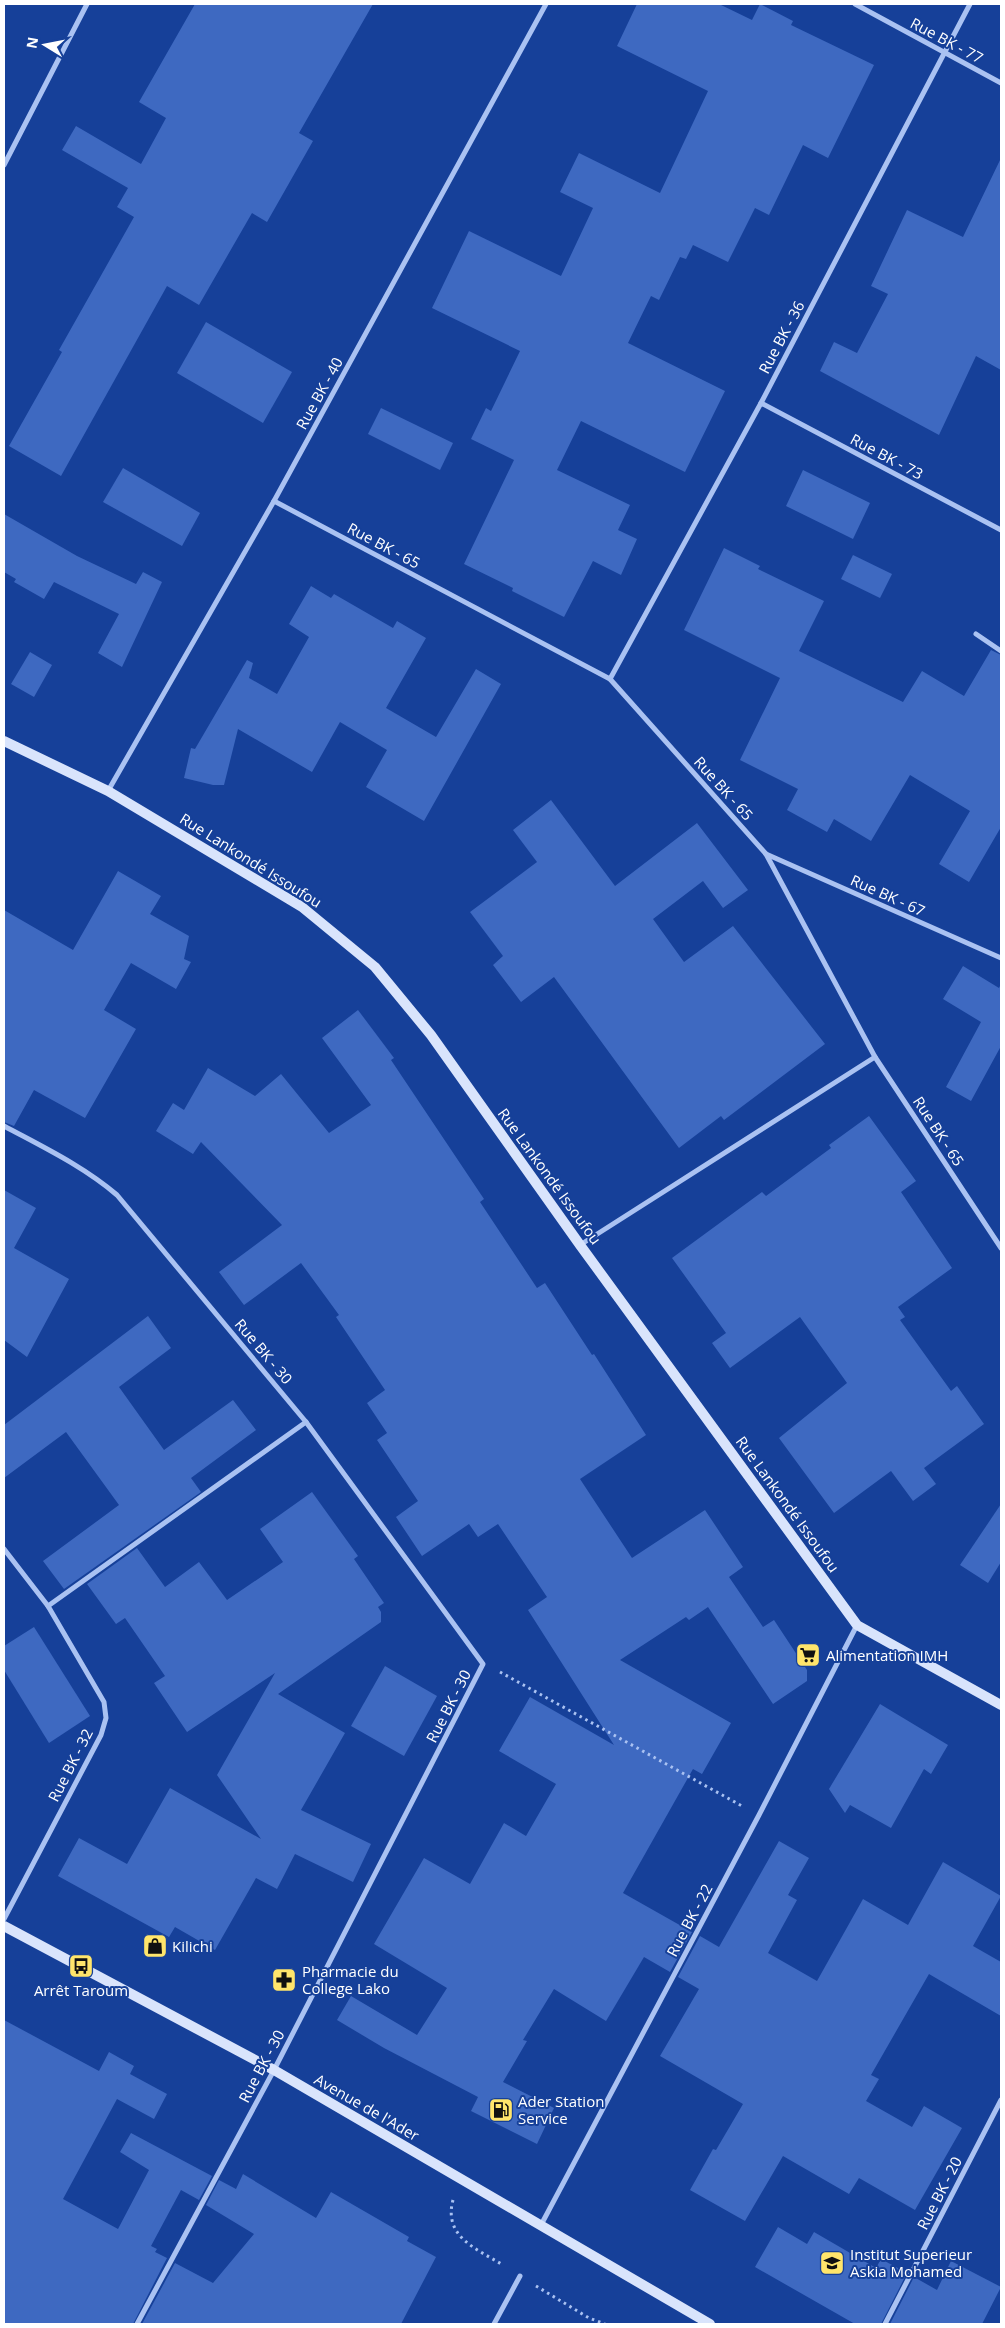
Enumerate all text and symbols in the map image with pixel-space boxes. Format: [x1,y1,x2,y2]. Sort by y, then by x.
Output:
street label: Rue BK - 77 [907,13,987,67]
north arrow [20,20,70,70]
text: N [21,35,42,50]
street label: Rue BK - 36 [754,297,808,377]
street label: Rue BK - 40 [291,353,347,433]
street label: Rue BK - 73 [847,429,927,483]
street label: Rue BK - 65 [344,518,424,572]
street label: Rue BK - 65 [690,752,758,824]
street label: Rue Lankondé Issoufou [176,808,326,912]
street label: Rue BK - 67 [848,870,928,920]
street label: Rue BK - 65 [909,1092,969,1170]
street label: Rue Lankondé Issoufou [494,1104,606,1248]
street label: Rue BK - 30 [231,1314,297,1388]
street label: Rue Lankondé Issoufou [732,1432,844,1576]
supermarket icon: Alimentation IMH [795,1642,821,1668]
place label: Alimentation IMH [826,1645,948,1665]
street label: Rue BK - 30 [421,1666,475,1746]
street label: Rue BK - 32 [43,1725,97,1805]
street label: Rue BK - 22 [662,1880,716,1960]
shop icon: Kilichi [142,1933,168,1959]
place label: Kilichi [172,1936,213,1956]
bus stop icon: Arrêt Taroum [68,1953,94,1979]
place label: Pharmacie du College Lako [302,1961,399,1998]
pharmacy icon: Pharmacie du College Lako [271,1967,297,1993]
place label: Arrêt Taroum [34,1980,128,2000]
street label: Rue BK - 30 [234,2026,288,2106]
street label: Avenue de l'Ader [311,2069,423,2145]
place label: Ader Station Service [518,2091,604,2128]
fuel station icon: Ader Station Service [488,2097,514,2123]
street label: Rue BK - 20 [912,2153,966,2233]
place label: Institut Superieur Askia Mohamed [850,2244,972,2281]
school or university icon: Institut Superieur Askia Mohamed [819,2250,845,2276]

